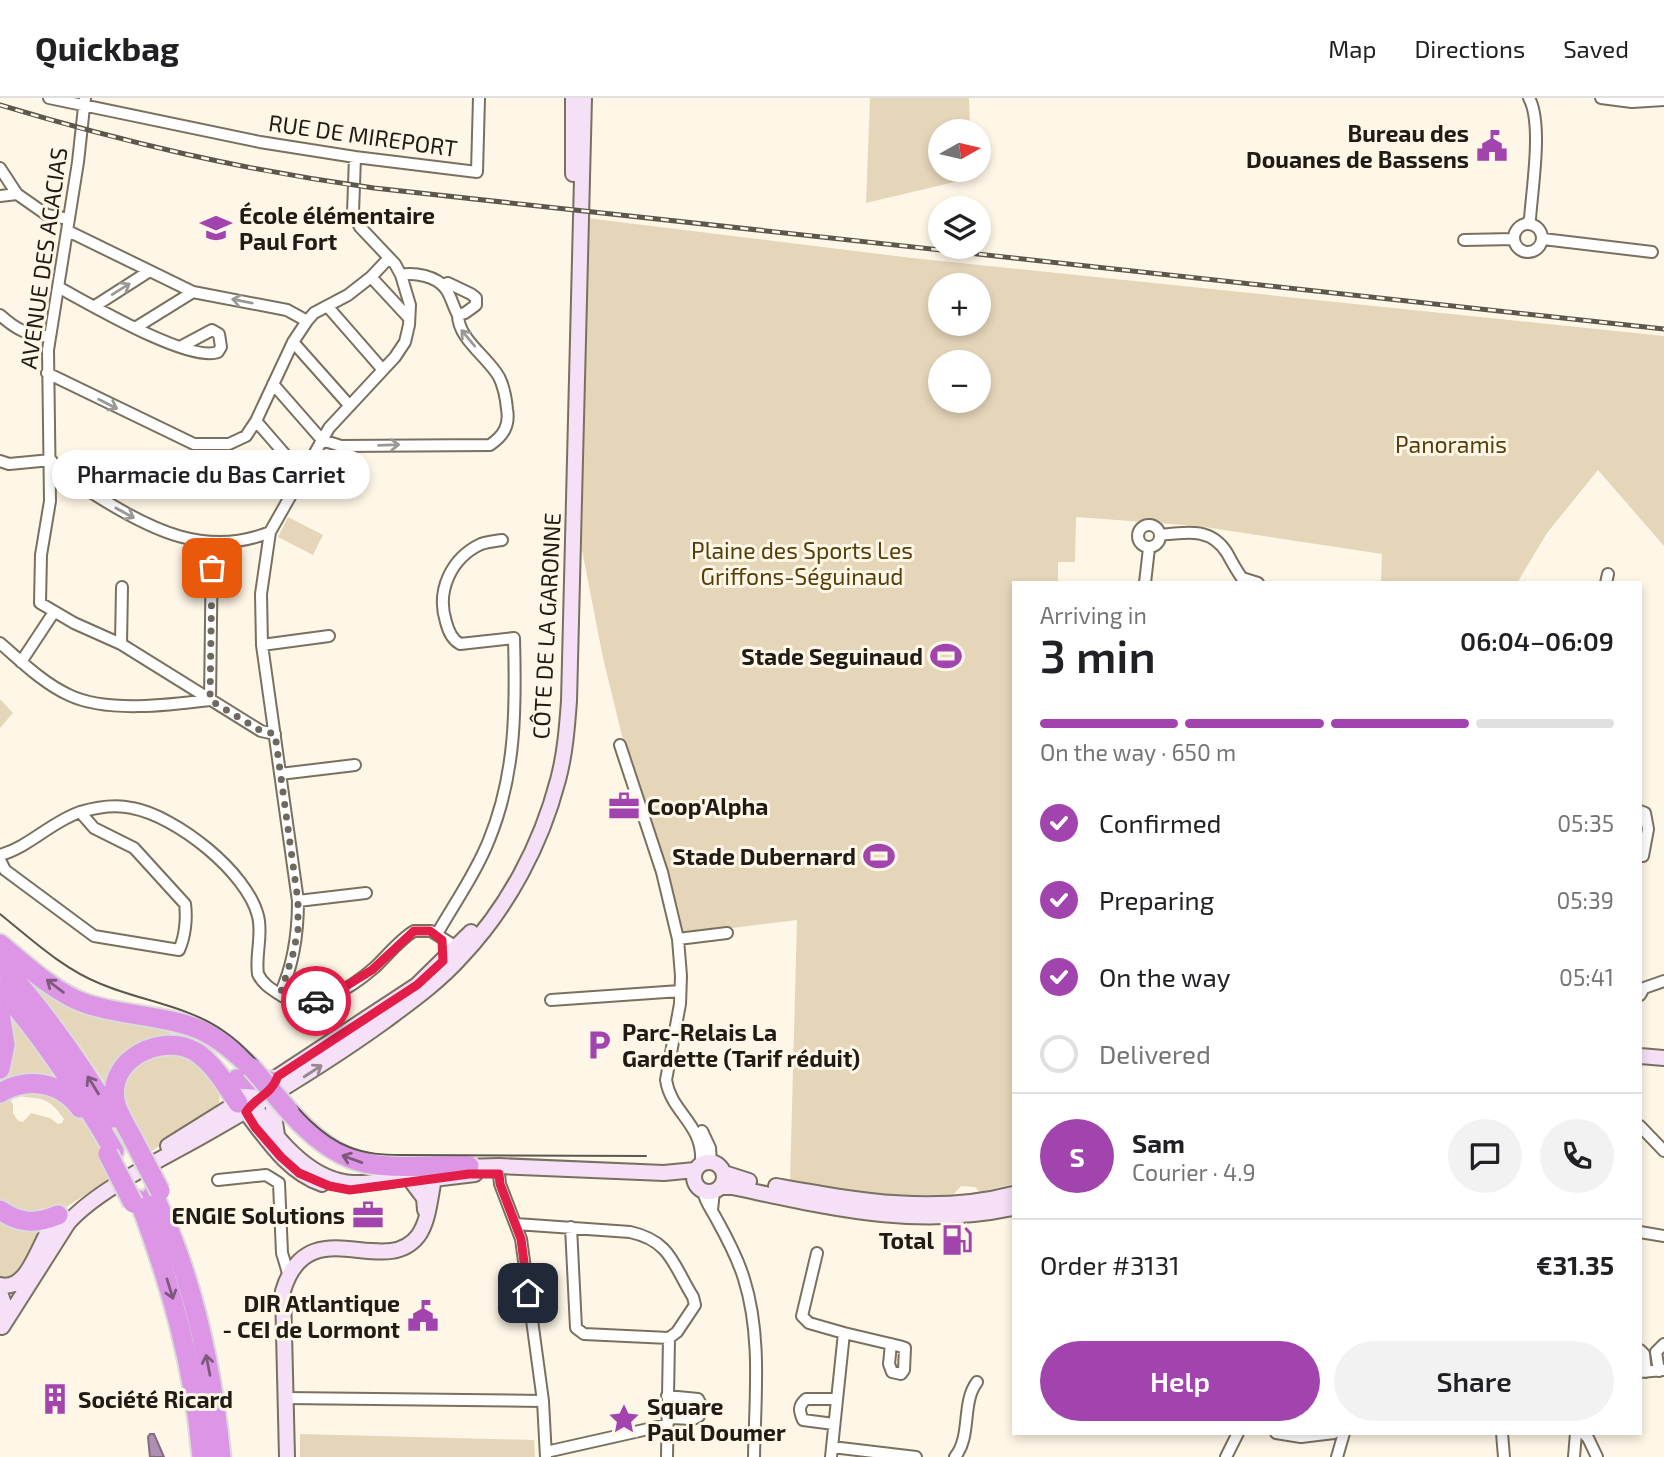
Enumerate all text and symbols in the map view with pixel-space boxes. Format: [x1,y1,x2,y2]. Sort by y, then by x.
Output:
text: Quickbag [35,28,179,68]
text: Map [1328,34,1376,63]
text: Directions [1414,34,1525,63]
text: Saved [1563,34,1629,63]
street label: RUE DE MIREPORT [267,108,459,162]
north arrow [928,119,990,182]
map controls [928,119,991,413]
place label: Bureau des Douanes de Bassens [1246,119,1469,173]
public building icon: Bureau des Douanes de Bassens [1475,129,1509,163]
street label: AVENUE DES ACACIAS [14,145,72,371]
button: layers [928,196,991,259]
place label: École élémentaire Paul Fort [239,201,435,255]
school or university icon: École élémentaire Paul Fort [199,211,233,245]
button: + [928,273,991,336]
one-way arrow [111,282,131,296]
one-way arrow [231,294,254,307]
one-way arrow [460,329,476,347]
button: − [928,350,991,413]
one-way arrow [97,397,118,411]
park label: Panoramis [1395,430,1507,458]
one-way arrow [378,438,401,452]
callout: Pharmacie du Bas Carriet [53,449,371,498]
text: Pharmacie du Bas Carriet [77,460,345,488]
one-way arrow [115,506,135,520]
street label: CÔTE DE LA GARONNE [526,512,566,740]
park label: Plaine des Sports Les Griffons-Séguinaud [691,536,913,590]
pin [182,538,242,598]
icon: bag [193,549,231,587]
text: Arriving in [1040,601,1147,629]
text: 06:04–06:09 [1460,625,1614,656]
text: 3 min [1040,627,1156,682]
sports icon: Stade Seguinaud [929,639,963,673]
place label: Stade Seguinaud [741,642,923,670]
text: On the way · 650 m [1040,738,1236,766]
office icon: Coop'Alpha [607,789,641,823]
place label: Coop'Alpha [647,792,768,820]
icon: check [1040,804,1078,842]
text: Confirmed [1099,807,1222,838]
text: 05:35 [1557,809,1614,837]
sports icon: Stade Dubernard [862,839,896,873]
place label: Stade Dubernard [672,842,856,870]
icon: check [1040,881,1078,919]
text: Preparing [1099,884,1214,915]
text: 05:39 [1556,886,1614,914]
icon: check [1040,958,1078,996]
text: On the way [1099,961,1230,992]
text: 05:41 [1559,963,1614,991]
courier [281,966,351,1036]
one-way arrow [46,979,64,994]
icon: car [297,982,335,1020]
place label: Parc-Relais La Gardette (Tarif réduit) [622,1018,860,1072]
parking icon: Parc-Relais La Gardette (Tarif réduit) [582,1028,616,1062]
text: Delivered [1099,1038,1211,1069]
one-way arrow [303,1063,322,1078]
one-way arrow [85,1075,99,1095]
button: chat [1448,1119,1522,1193]
button: phone [1540,1119,1614,1193]
text: Sam [1132,1127,1185,1158]
text: S [1069,1141,1085,1172]
one-way arrow [342,1152,364,1164]
text: Courier · 4.9 [1132,1158,1256,1186]
office icon: ENGIE Solutions [351,1198,385,1232]
place label: ENGIE Solutions [172,1201,345,1229]
fuel station icon: Total [940,1223,974,1257]
place label: Total [879,1226,934,1254]
text: Order #3131 [1040,1249,1180,1280]
text: €31.35 [1536,1249,1614,1280]
pin [498,1263,558,1323]
icon: home [509,1274,547,1312]
one-way arrow [165,1277,178,1299]
place label: DIR Atlantique - CEI de Lormont [223,1289,400,1343]
public building icon: DIR Atlantique - CEI de Lormont [406,1299,440,1333]
button: Help [1040,1341,1320,1421]
button: Share [1334,1341,1614,1421]
one-way arrow [201,1354,214,1377]
building icon: Société Ricard [38,1382,72,1416]
place label: Société Ricard [78,1385,233,1413]
place label: Square Paul Doumer [647,1392,786,1446]
place icon: Square Paul Doumer [607,1402,641,1436]

